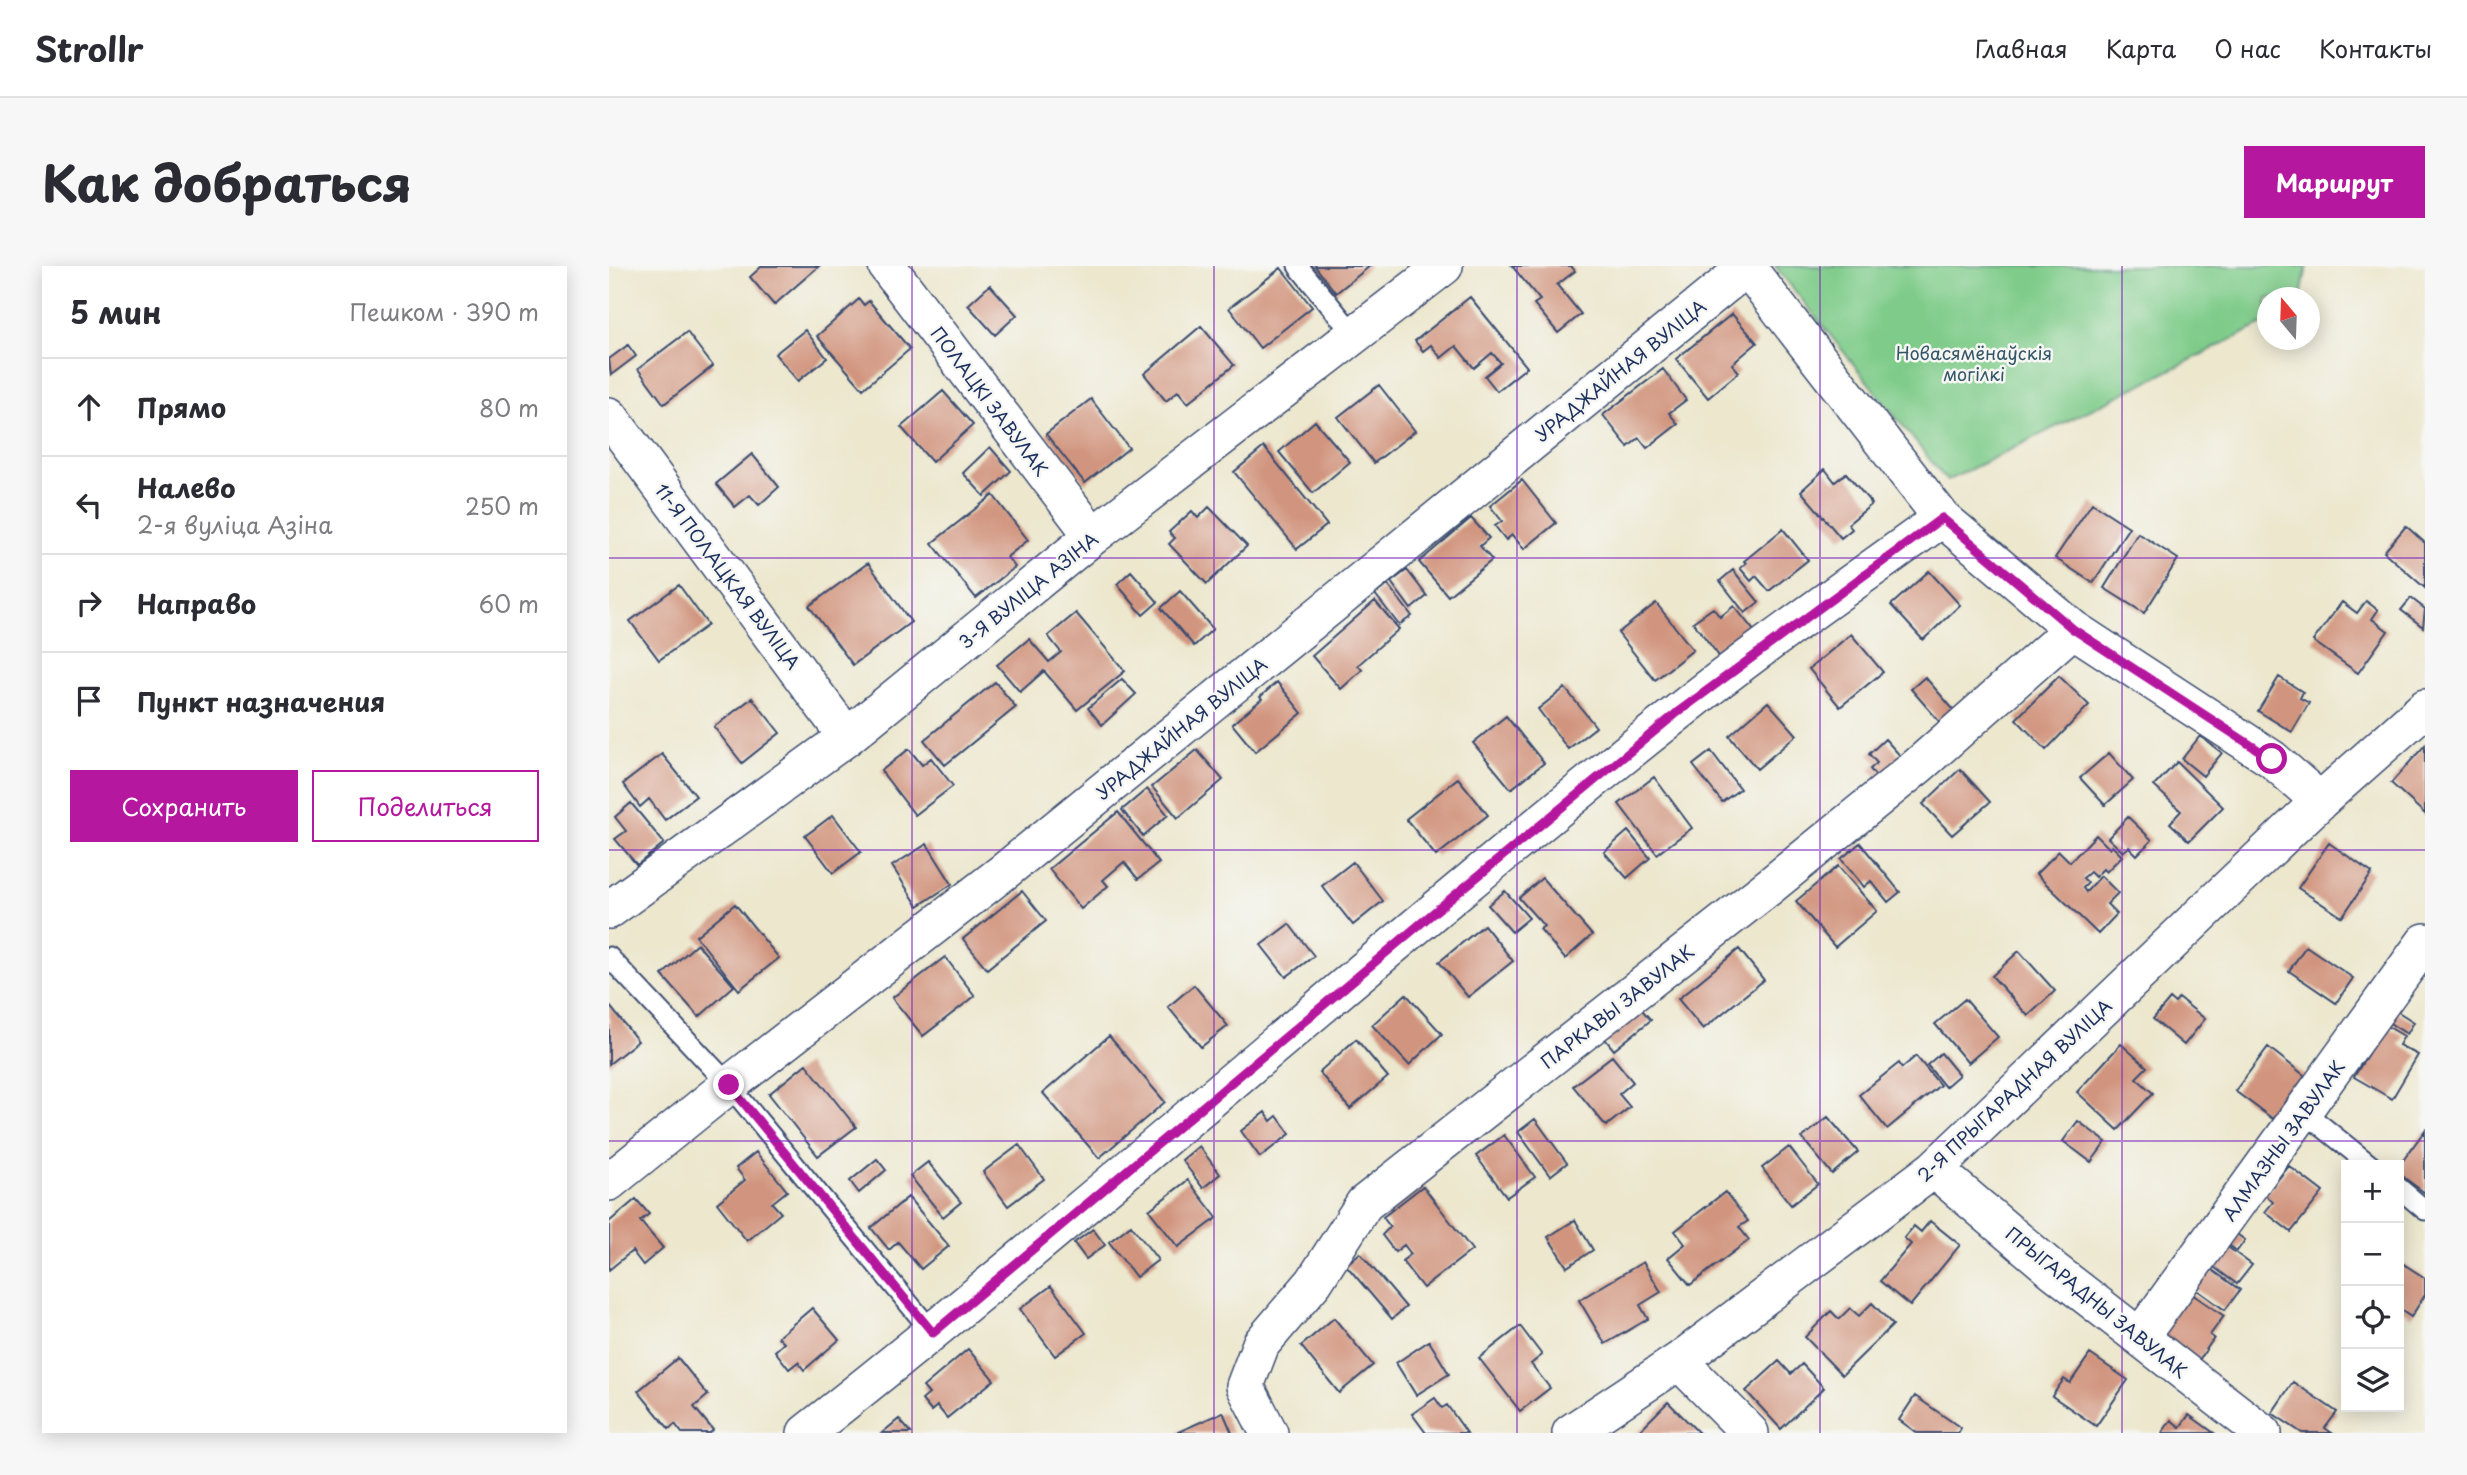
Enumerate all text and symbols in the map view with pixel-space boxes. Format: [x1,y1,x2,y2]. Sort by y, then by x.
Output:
text: Strollr [35,23,144,73]
text: Главная [1975,30,2068,66]
text: Карта [2106,30,2176,66]
text: О нас [2214,30,2281,66]
text: Контакты [2319,30,2432,66]
text: Как добраться [42,145,412,219]
button: Маршрут [2244,146,2425,218]
north arrow [2257,287,2320,350]
text: 5 мин [70,289,162,334]
street label: УРАДЖАЙНАЯ ВУЛІЦА [1529,292,1712,448]
text: Пешком · 390 m [349,294,539,329]
street label: ПОЛАЦКІ ЗАВУЛАК [925,321,1055,481]
park label: Новасямёнаўскія могілкі [1896,339,2052,387]
icon: ahead [70,388,108,426]
text: Прямо [137,388,226,427]
text: 80 m [479,390,539,425]
text: Налево [137,468,235,507]
street label: 11-Я ПОЛАЦКАЯ ВУЛІЦА [649,477,807,675]
icon: left [70,486,108,524]
text: 250 m [465,488,539,523]
text: 2-я вуліца Азіна [137,507,333,542]
street label: 3-Я ВУЛІЦА АЗІНА [953,525,1104,655]
icon: right [70,584,108,622]
text: Направо [137,584,256,623]
text: 60 m [479,586,539,621]
street label: УРАДЖАЙНАЯ ВУЛІЦА [1090,650,1273,806]
icon: arrive [70,682,108,720]
text: Пункт назначения [137,682,385,721]
route start [2256,743,2287,774]
button: Сохранить [70,770,298,842]
button: Поделиться [312,770,539,842]
street label: ПАРКАВЫ ЗАВУЛАК [1535,938,1699,1074]
street label: 2-Я ПРЫГАРАДНАЯ ВУЛІЦА [1911,992,2118,1188]
street label: АЛМАЗНЫ ЗАВУЛАК [2215,1054,2351,1226]
route end [713,1069,744,1100]
map controls [2341,1160,2404,1412]
button: + [2341,1160,2404,1223]
street label: ПРЫГАРАДНЫ ЗАВУЛАК [2000,1220,2194,1384]
button: − [2341,1223,2404,1286]
button: locate [2341,1286,2404,1349]
button: layers [2341,1349,2404,1412]

